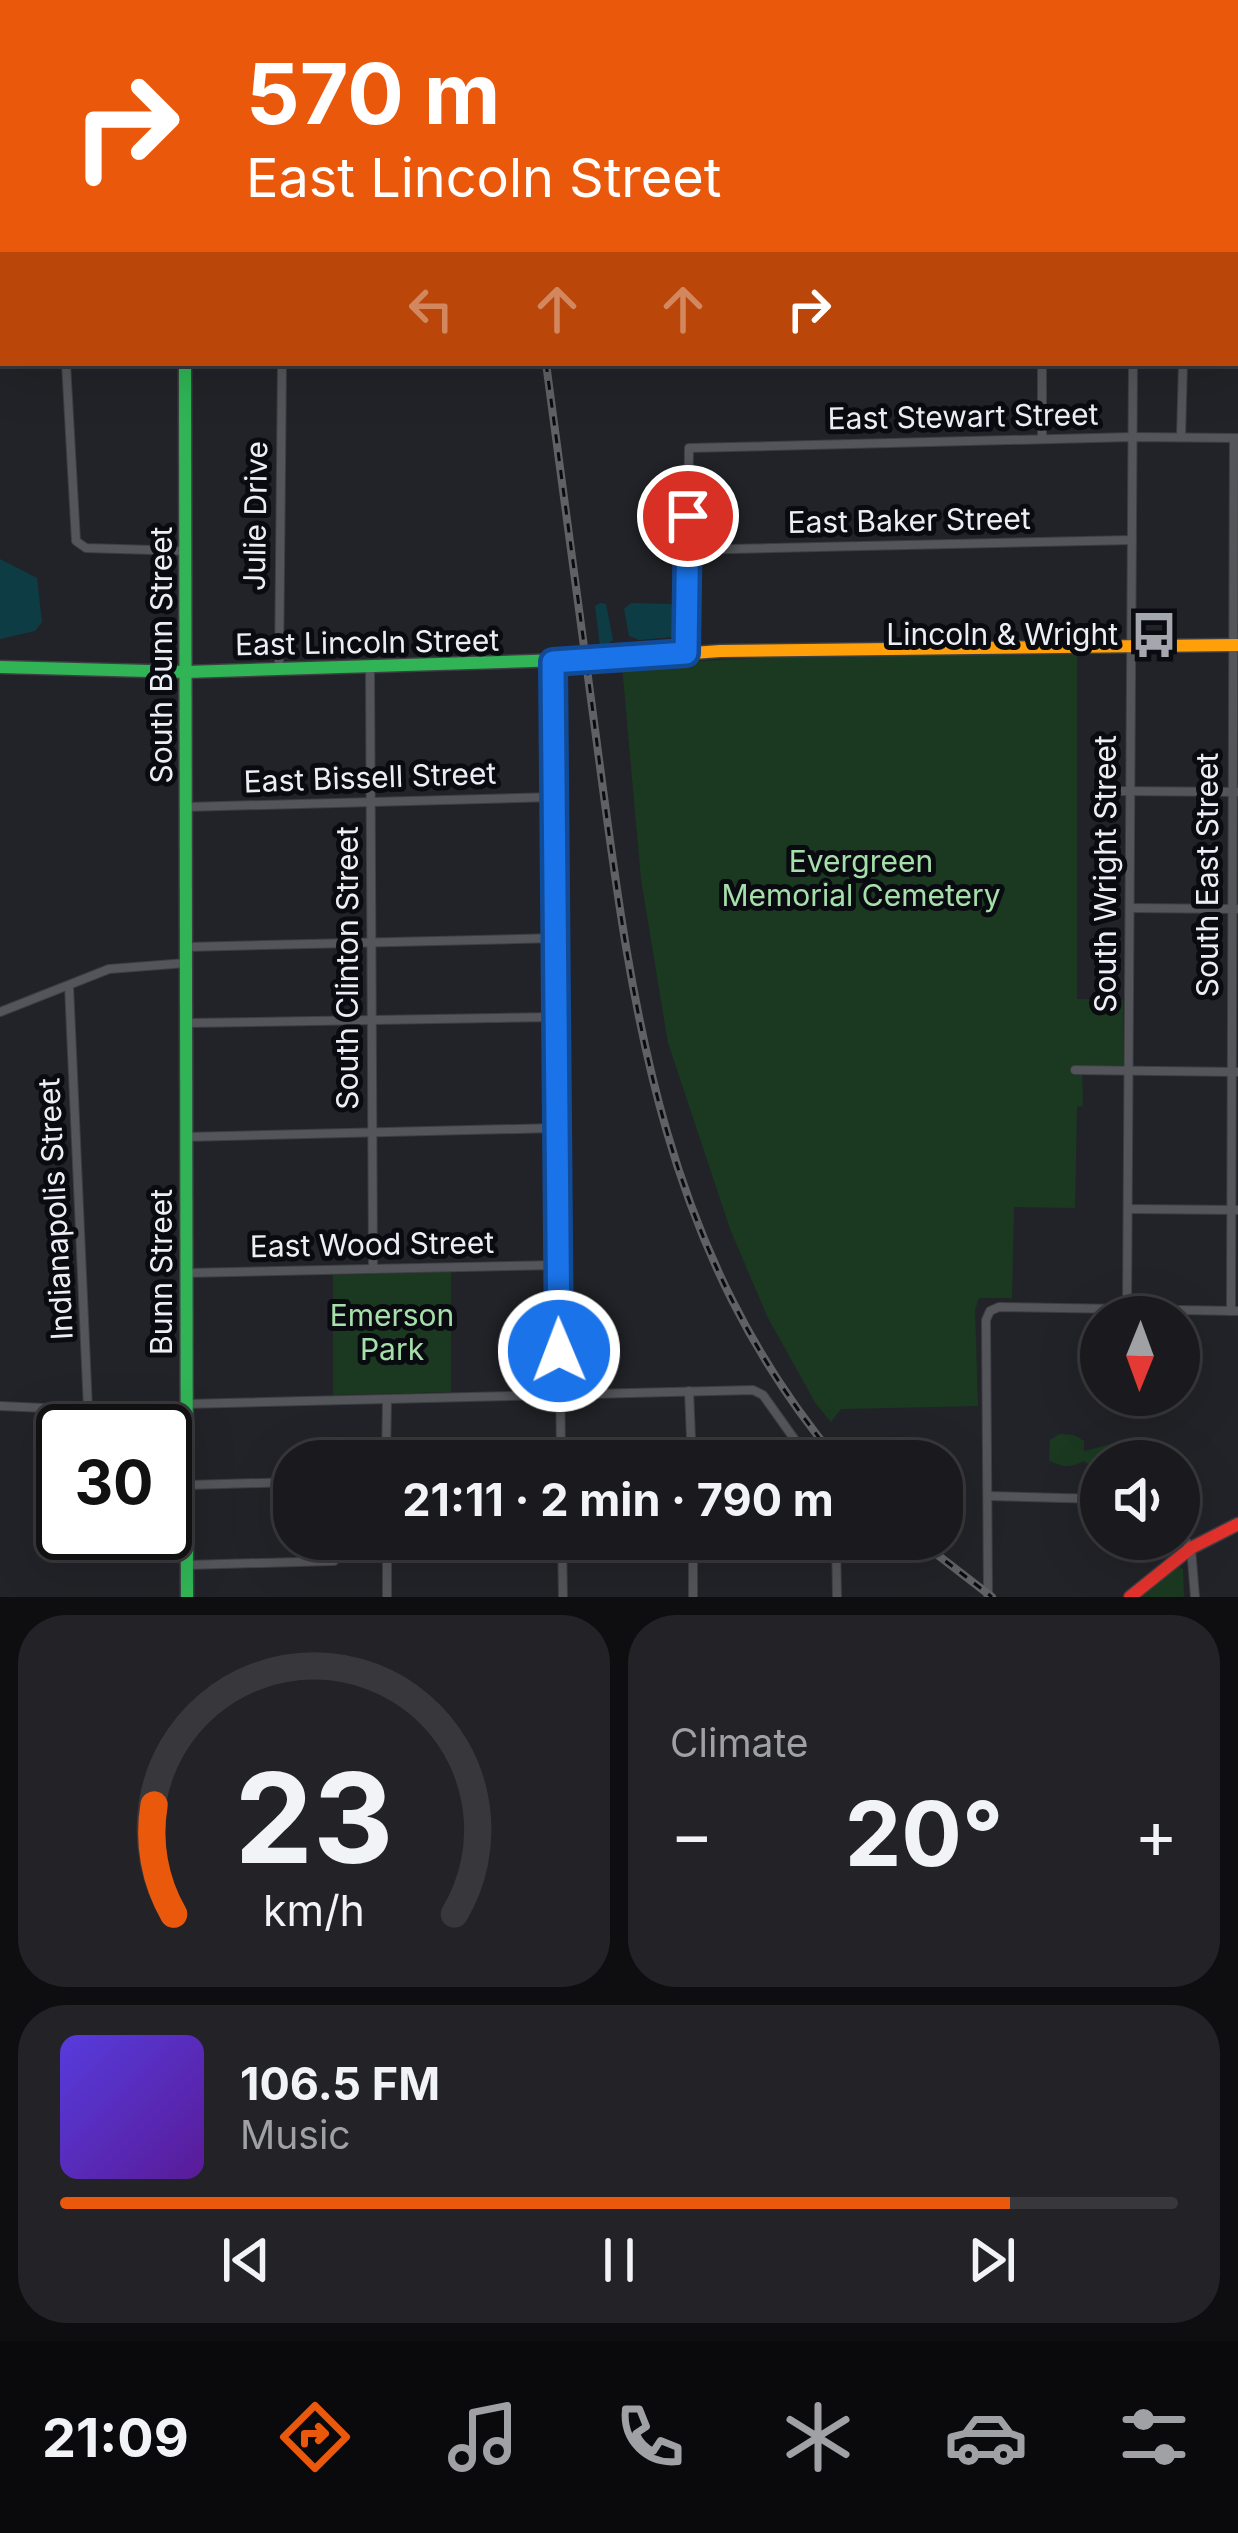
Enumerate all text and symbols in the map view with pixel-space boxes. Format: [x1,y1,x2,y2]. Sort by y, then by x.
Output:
text: 570 m [246,43,500,144]
icon: right [48,48,204,204]
text: East Lincoln Street [246,145,721,210]
icon: left [398,276,464,342]
icon: ahead [524,276,590,342]
icon: ahead [650,276,716,342]
icon: right [776,276,842,342]
street label: East Stewart Street [827,396,1099,436]
street label: Julie Drive [236,441,274,591]
pin [637,465,739,567]
icon: arrive [655,483,721,549]
street label: East Baker Street [787,500,1031,540]
street label: South Bunn Street [143,526,179,783]
bus stop icon: Lincoln & Wright [1129,610,1179,660]
place label: Lincoln & Wright [886,616,1118,652]
street label: East Lincoln Street [235,622,500,662]
street label: South Wright Street [1087,735,1123,1013]
street label: South East Street [1189,753,1225,997]
street label: East Bissell Street [243,755,497,799]
street label: South Clinton Street [329,826,365,1110]
park label: Evergreen Memorial Cemetery [721,843,1001,913]
street label: Indianapolis Street [30,1077,80,1341]
street label: Bunn Street [143,1189,179,1355]
street label: East Wood Street [249,1224,495,1264]
position arrow [496,1288,622,1414]
north arrow [1080,1296,1200,1416]
map controls [1080,1296,1200,1560]
park label: Emerson Park [330,1297,454,1367]
speed limit sign: 30 [36,1404,192,1560]
button: sound [1080,1440,1200,1560]
text: 21:11 · 2 min · 790 m [402,1472,834,1527]
text: Climate [670,1719,809,1766]
text: 23 [234,1742,394,1893]
text: 20° [845,1779,1003,1888]
text: − [670,1794,714,1874]
text: + [1134,1794,1178,1874]
text: km/h [263,1884,365,1936]
text: 106.5 FM [240,2056,440,2111]
text: Music [240,2111,351,2158]
icon: previous [213,2227,279,2293]
icon: pause [586,2227,652,2293]
icon: next [959,2227,1025,2293]
icon: directions [273,2395,357,2479]
icon: music [441,2395,525,2479]
icon: phone [608,2395,692,2479]
icon: climate [776,2395,860,2479]
icon: car [944,2395,1028,2479]
icon: filters [1112,2395,1196,2479]
text: 21:09 [42,2405,189,2470]

